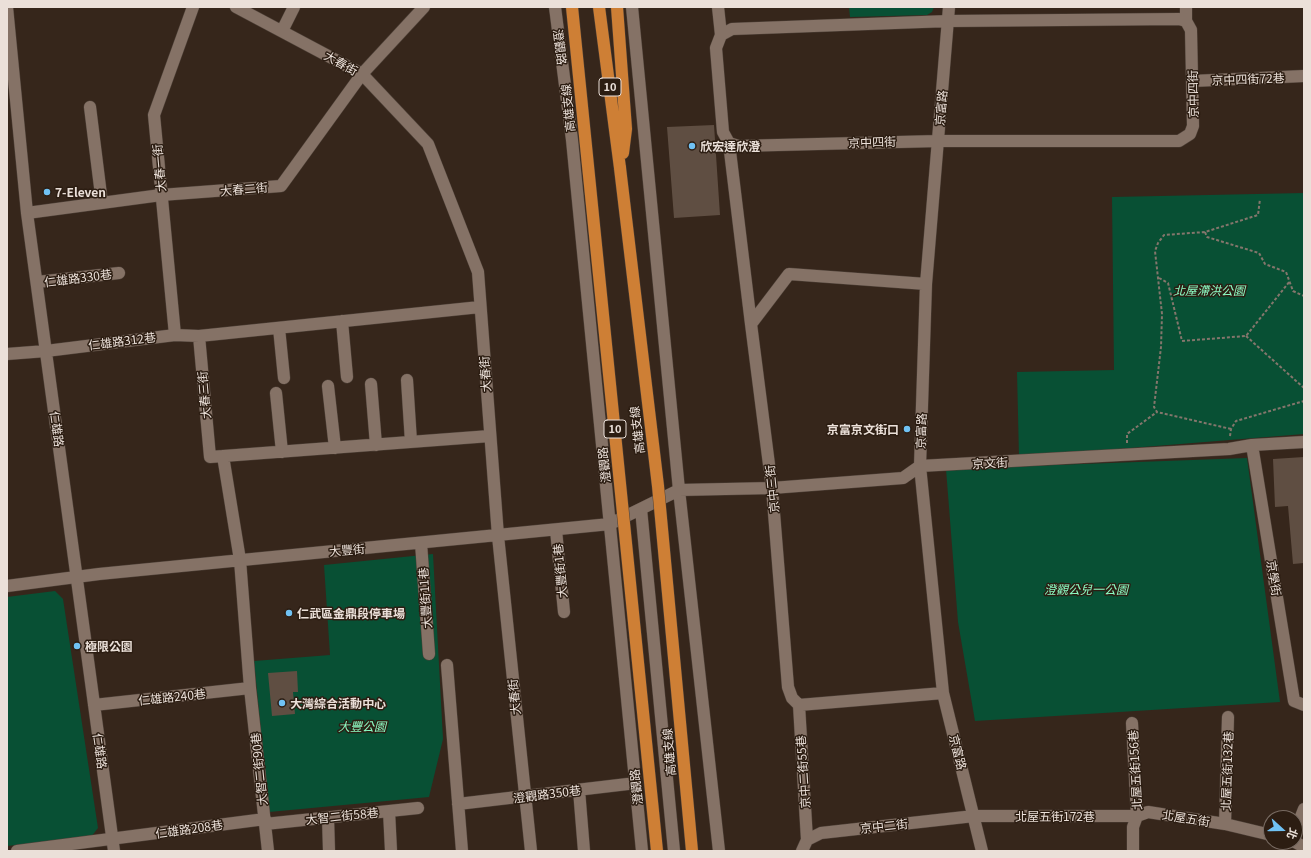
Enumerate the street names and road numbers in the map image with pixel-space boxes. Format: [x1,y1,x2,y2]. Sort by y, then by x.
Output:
street label: 澄觀路 [551,28,569,66]
street label: 大春街 [322,48,360,78]
street label: 京中四街 [1185,70,1201,118]
street label: 京中四街72巷 [1211,71,1285,87]
road number: 10 [599,78,621,96]
street label: 高雄支線 [558,83,578,133]
street label: 京富路 [932,89,950,127]
street label: 京中四街 [848,134,896,150]
street label: 大春一街 [150,143,168,193]
street label: 大春二街 [219,180,269,198]
street label: 仁雄路330巷 [43,267,113,289]
street label: 仁雄路312巷 [87,330,157,352]
street label: 大春街 [477,356,493,392]
street label: 大春三街 [195,370,213,420]
street label: 高雄支線 [627,405,647,455]
street label: 仁雄路 [47,410,67,448]
street label: 京富路 [913,413,929,449]
road number: 10 [604,420,626,438]
street label: 澄觀路 [595,446,613,484]
street label: 京文街 [972,455,1008,471]
street label: 京中三街 [762,464,782,514]
street label: 大豐街 [328,541,366,559]
street label: 大豐街1巷 [550,543,570,599]
street label: 京學街 [1264,559,1284,597]
street label: 大豐街11巷 [416,567,434,629]
street label: 大春街 [505,678,523,716]
street label: 仁雄路240巷 [137,686,207,708]
street label: 高雄支線 [660,727,678,777]
street label: 北屋五街156巷 [1126,730,1144,810]
street label: 北屋五街132巷 [1218,731,1236,811]
street label: 仁雄路 [90,732,110,770]
street label: 大智二街90巷 [248,732,270,806]
street label: 京富路 [947,733,969,771]
street label: 京中二街55巷 [793,735,813,809]
street label: 澄觀路 [627,768,645,806]
street label: 澄觀路350巷 [512,783,582,805]
street label: 大智二街58巷 [305,805,379,827]
street label: 北屋五街 [1161,807,1211,829]
street label: 北屋五街172巷 [1015,809,1095,823]
street label: 京中二街 [859,816,909,836]
street label: 仁雄路208巷 [154,817,224,841]

